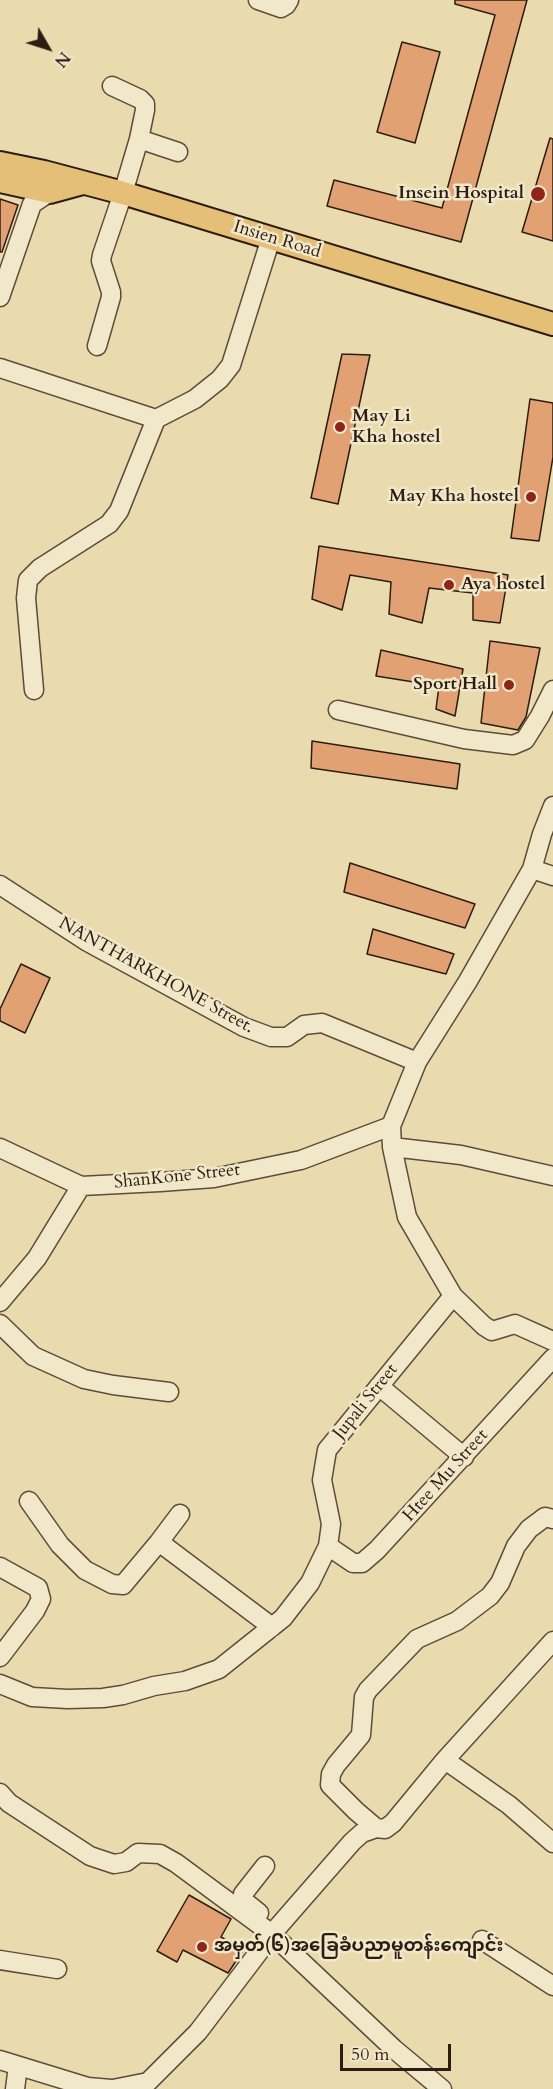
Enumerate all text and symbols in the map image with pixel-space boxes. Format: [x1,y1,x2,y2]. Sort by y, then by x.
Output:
north arrow [18,18,78,78]
text: N [49,47,75,72]
place label: Insein Hospital [398,183,524,205]
marker: Insein Hospital [529,185,547,203]
street label: Insien Road [231,216,323,264]
place label: May Li Kha hostel [352,406,440,448]
marker: May Li Kha hostel [333,420,347,434]
place label: May Kha hostel [389,486,519,508]
marker: May Kha hostel [524,490,538,504]
place label: Aya hostel [461,574,545,596]
marker: Aya hostel [442,578,456,592]
place label: Sport Hall [413,674,497,696]
marker: Sport Hall [502,678,516,692]
street label: NANTHARKHONE Street. [54,913,258,1039]
street label: ShanKone Street [113,1160,241,1194]
street label: Jupali Street [329,1360,403,1444]
street label: Htee Mu Street [399,1425,493,1527]
place label: အမှတ်(၆)အခြေခံပညာမူတန်းကျောင်း [214,1936,504,1958]
marker: အမှတ်(၆)အခြေခံပညာမူတန်းကျောင်း [195,1940,209,1954]
scale bar [343,2032,454,2070]
text: 50 m [351,2042,390,2067]

